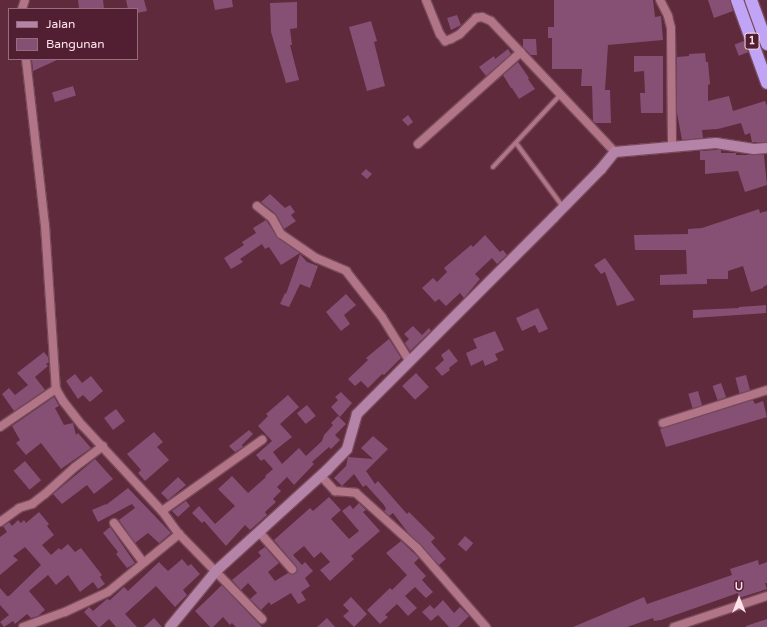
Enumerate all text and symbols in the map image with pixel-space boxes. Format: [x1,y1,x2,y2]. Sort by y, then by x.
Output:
legend [8,8,138,60]
text: Jalan [46,17,75,31]
road number: 1 [744,32,760,50]
text: Bangunan [46,37,105,51]
north arrow [719,579,759,619]
text: U [735,580,743,593]

